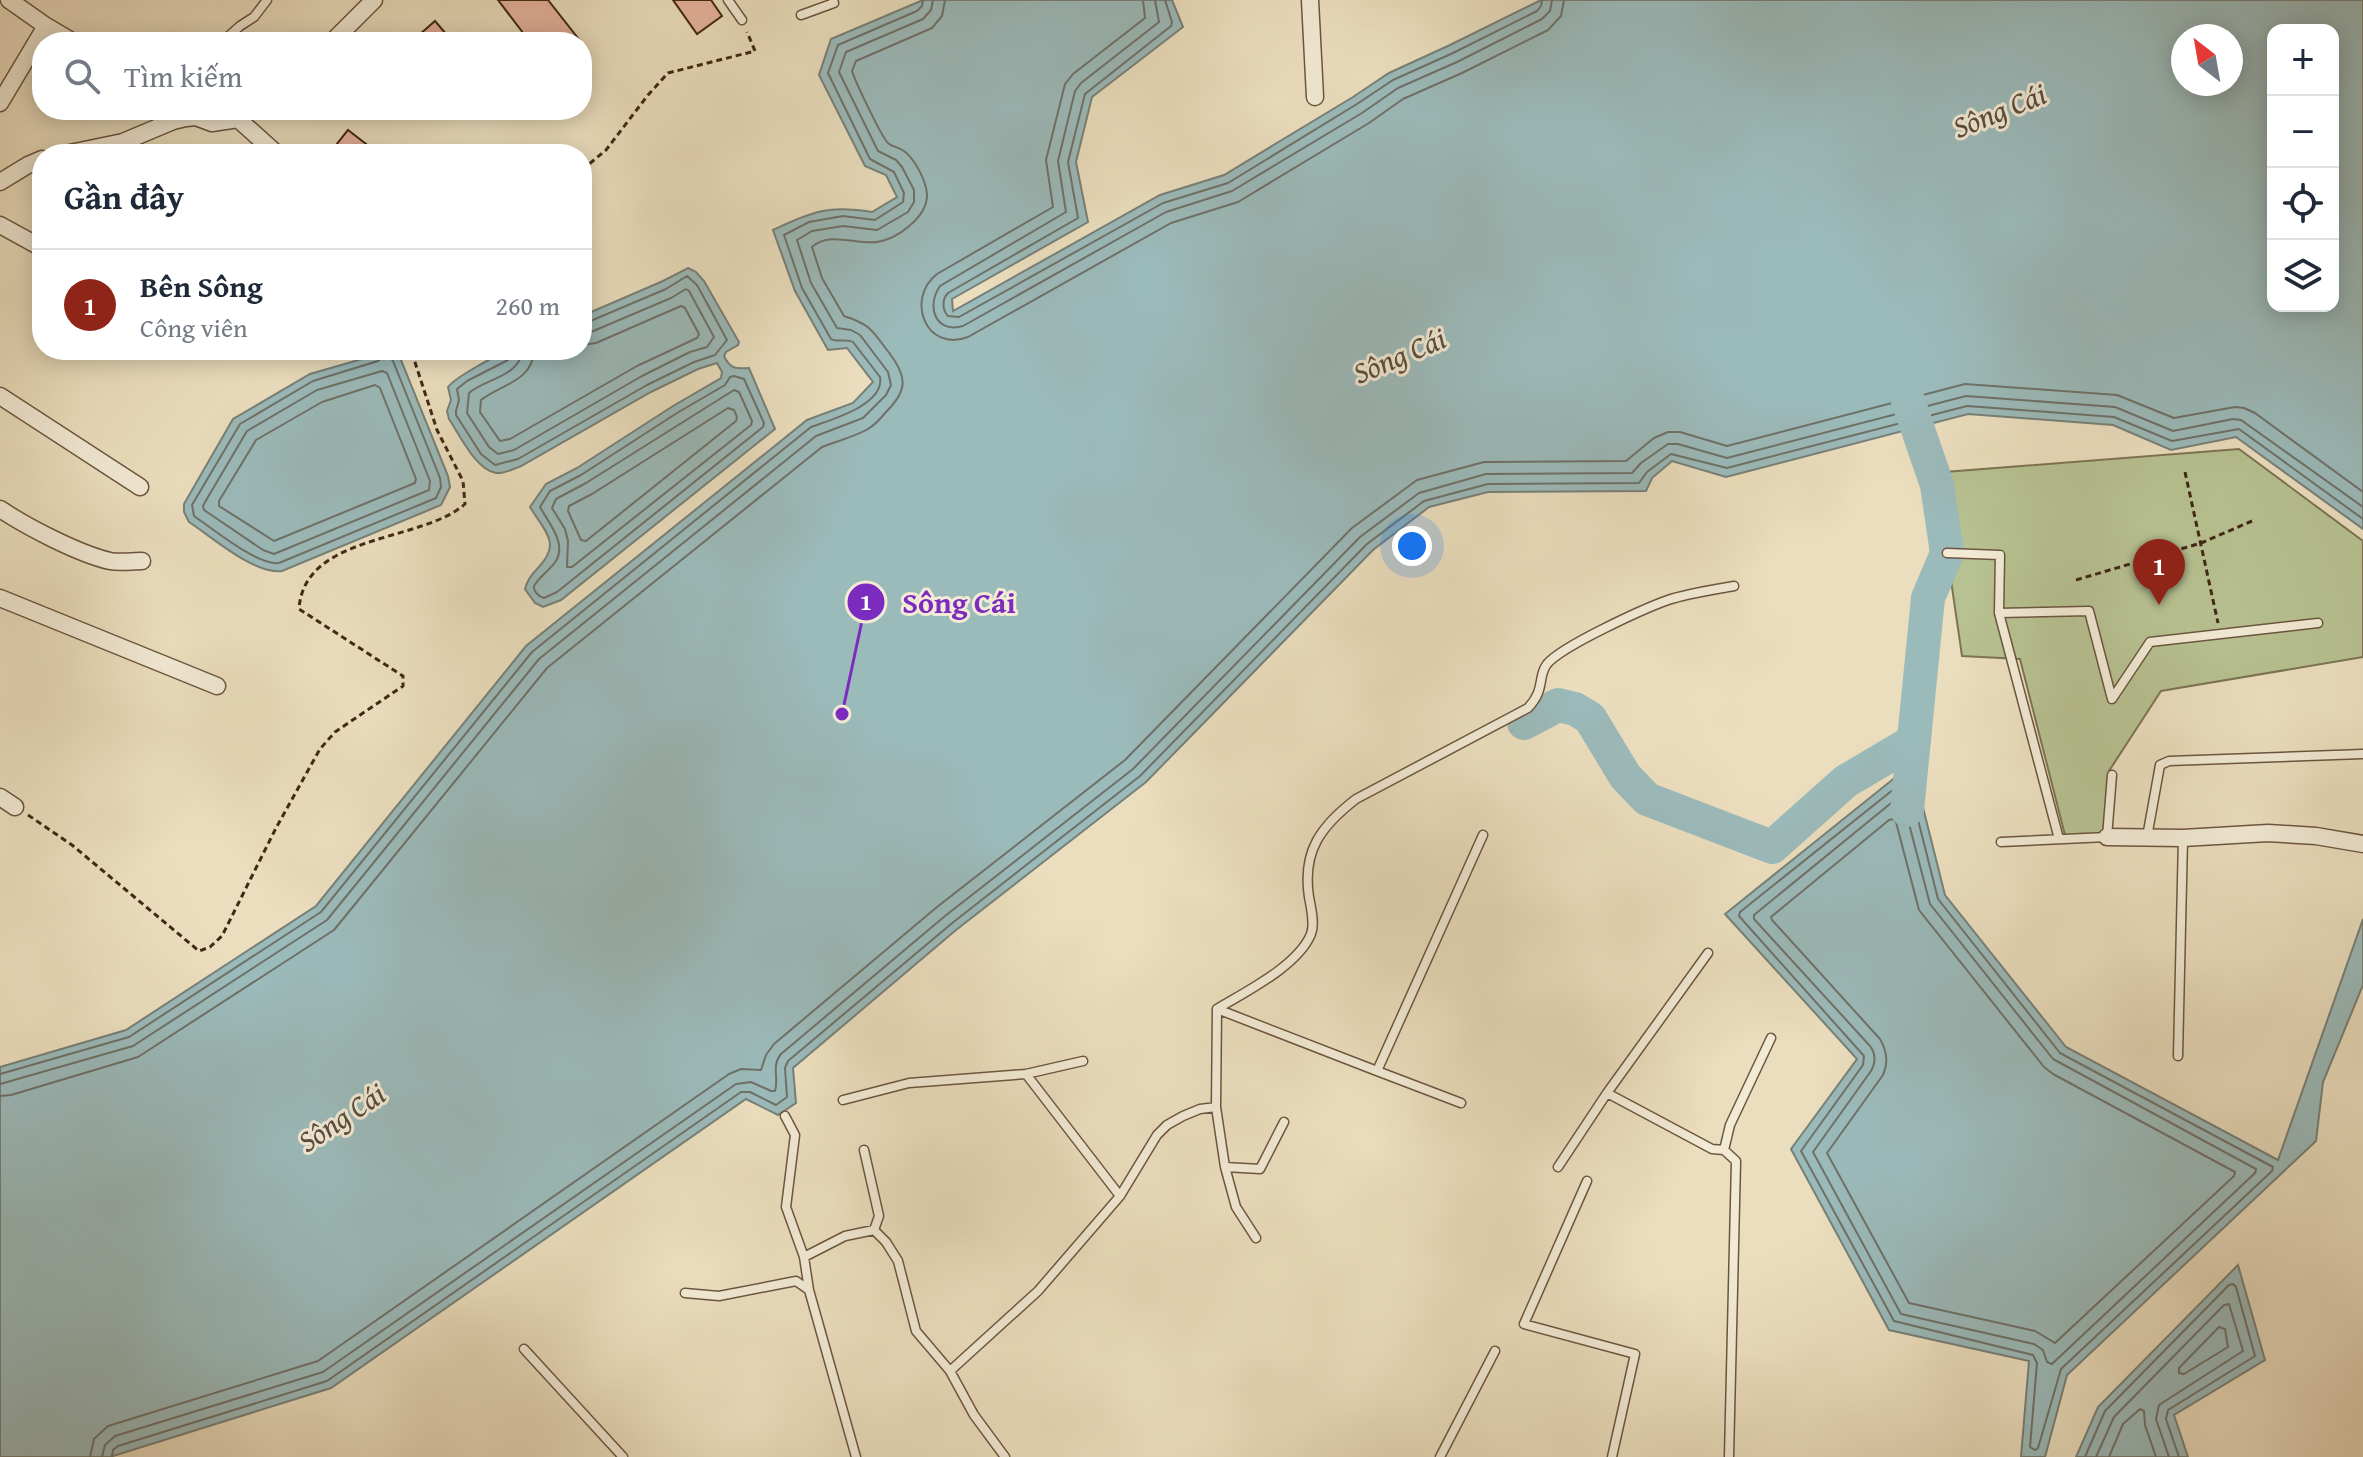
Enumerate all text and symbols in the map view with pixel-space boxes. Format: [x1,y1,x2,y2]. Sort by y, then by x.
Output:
north arrow [2171,24,2243,96]
map controls [2267,24,2339,312]
button: + [2267,24,2339,96]
search box [32,32,592,120]
icon: search [60,54,104,98]
text: Tìm kiếm [124,54,243,98]
water label: Sông Cái [1946,71,2053,149]
button: − [2267,96,2339,168]
button: locate [2267,168,2339,240]
text: Gần đây [64,172,184,221]
button: layers [2267,240,2339,312]
text: Bên Sông [140,264,263,308]
text: 1 [83,286,97,325]
text: 260 m [495,286,560,325]
text: Công viên [140,308,248,347]
water label: Sông Cái [1346,316,1453,394]
your location [1392,526,1432,566]
pin: 1 [2133,539,2185,605]
callout: Sông Cái [846,575,1032,629]
text: Sông Cái [902,580,1016,624]
text: 1 [860,584,872,619]
water label: Sông Cái [288,1071,394,1162]

